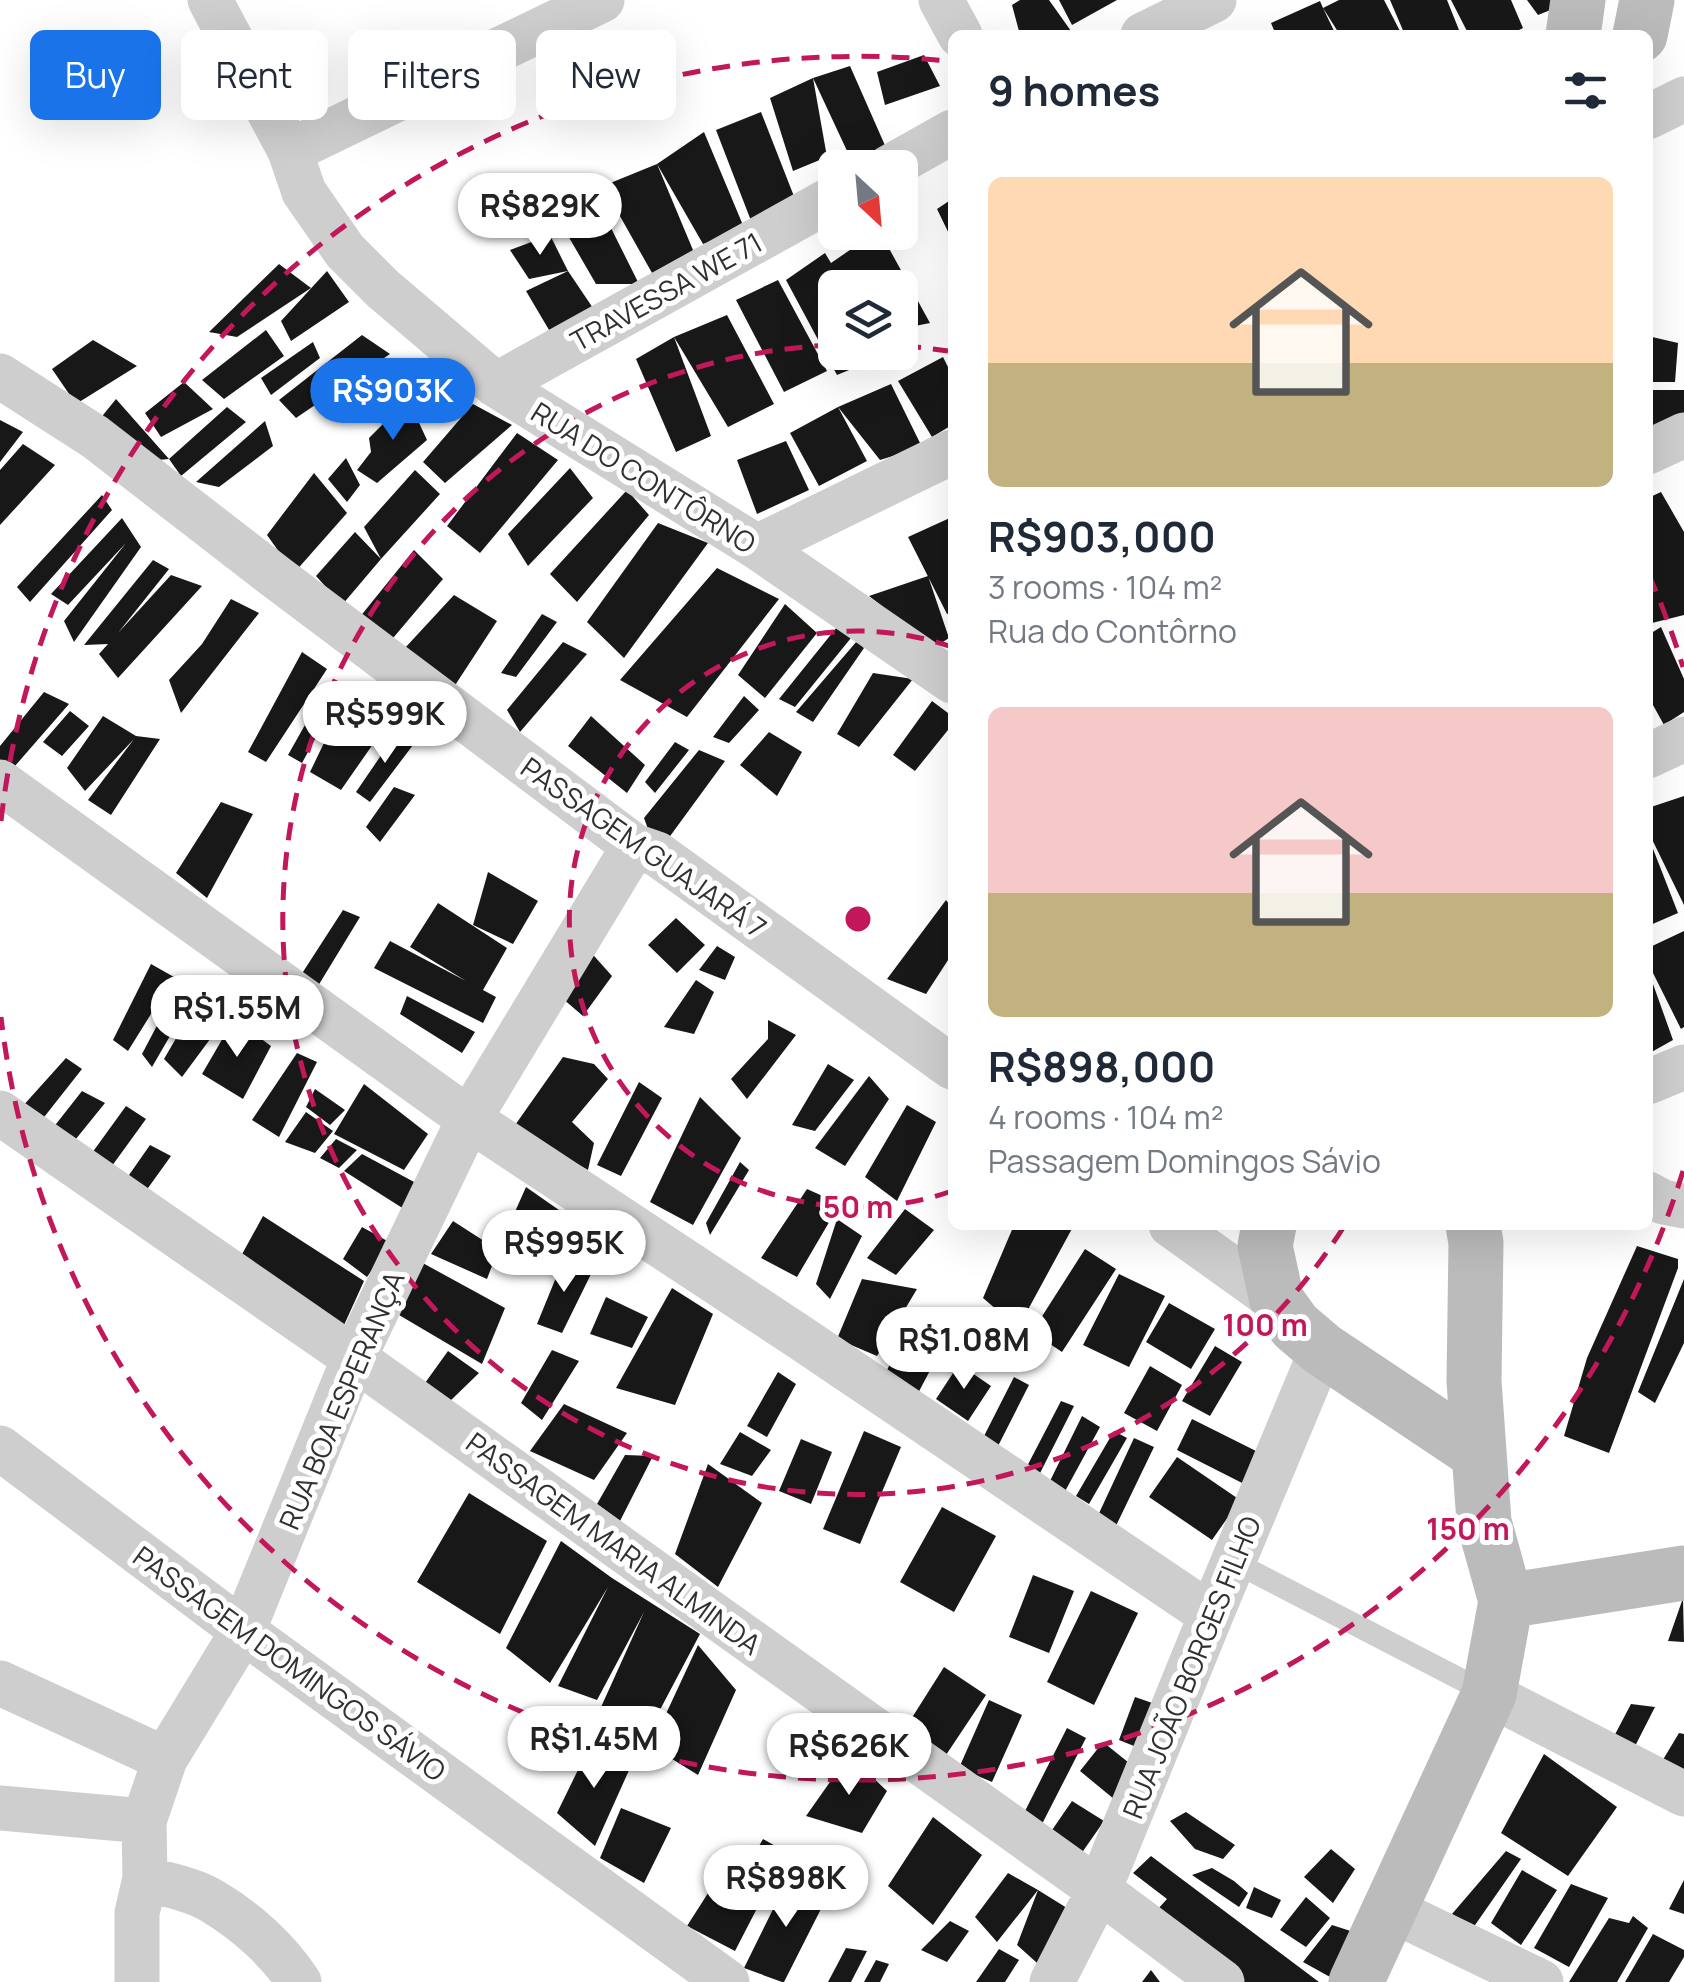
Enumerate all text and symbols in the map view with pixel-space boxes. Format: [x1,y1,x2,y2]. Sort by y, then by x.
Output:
chip: Buy [30,30,161,120]
chip: Rent [181,30,328,120]
chip: Filters [348,30,516,120]
chip: New [536,30,676,120]
text: 9 homes [988,61,1160,119]
icon: filters [1558,63,1613,118]
north arrow [818,150,918,250]
map controls [818,150,918,370]
pin: R$829K [459,173,621,258]
text: R$829K [480,183,600,227]
street label: TRAVESSA WE 71 [564,223,768,359]
icon: home [1211,242,1391,422]
button: layers [818,270,918,370]
pin: R$903K [312,358,474,443]
text: R$903K [332,368,454,412]
street label: RUA DO CONTÔRNO [525,393,763,561]
text: R$903,000 [988,507,1216,565]
text: 3 rooms · 104 m² [988,565,1222,609]
text: Rua do Contôrno [988,609,1237,653]
pin: R$599K [304,681,466,766]
text: R$599K [325,691,445,735]
street label: PASSAGEM GUAJARÁ 7 [514,748,774,946]
icon: home [1211,772,1391,952]
centre of rings [840,901,876,937]
pin: R$1.55M [145,975,329,1060]
text: R$1.55M [173,985,301,1029]
text: R$898,000 [988,1037,1215,1095]
text: 4 rooms · 104 m² [988,1095,1224,1139]
text: Passagem Domingos Sávio [988,1139,1381,1183]
text: 50 m [823,1186,893,1227]
pin: R$995K [483,1210,645,1295]
text: R$995K [504,1220,624,1264]
street label: RUA BOA ESPERANÇA [269,1265,413,1535]
text: 100 m [1222,1304,1308,1345]
pin: R$1.08M [872,1307,1056,1392]
text: R$1.08M [898,1317,1030,1361]
street label: PASSAGEM MARIA ALMINDA [459,1423,769,1663]
text: 150 m [1426,1508,1510,1549]
street label: RUA JOÃO BORGES FILHO [1113,1510,1269,1824]
street label: PASSAGEM DOMINGOS SÁVIO [126,1537,454,1789]
pin: R$1.45M [502,1706,686,1791]
pin: R$626K [768,1713,930,1798]
text: R$1.45M [529,1716,659,1760]
text: R$626K [789,1723,909,1767]
pin: R$898K [705,1845,867,1930]
text: R$898K [725,1855,847,1899]

